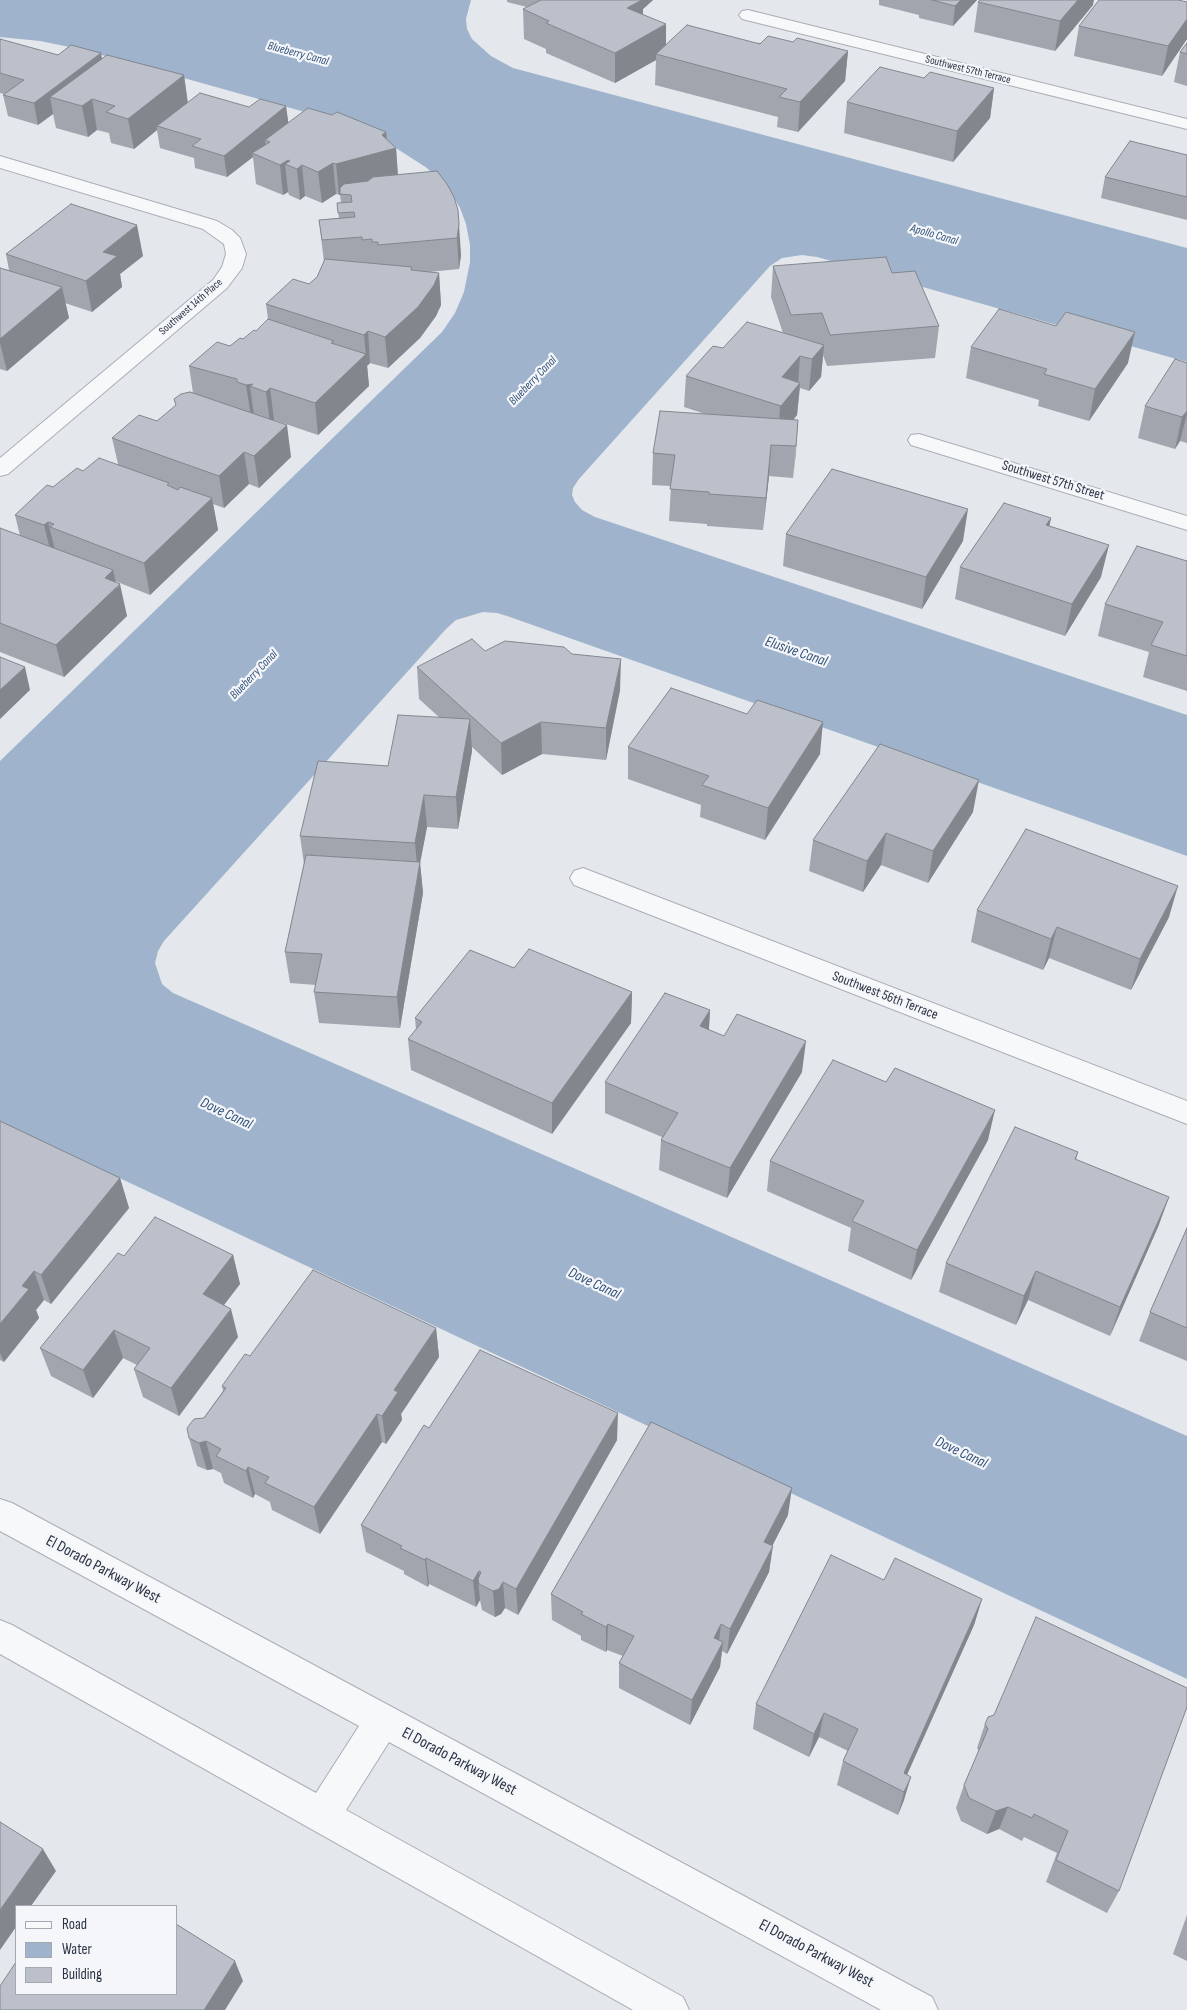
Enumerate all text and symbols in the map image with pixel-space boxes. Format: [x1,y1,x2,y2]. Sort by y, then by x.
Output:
water label: Blueberry Canal [266,39,330,69]
street label: Southwest 57th Terrace [924,53,1012,87]
water label: Apollo Canal [909,221,959,249]
street label: Southwest 14th Place [157,276,225,338]
water label: Blueberry Canal [506,354,560,408]
street label: Southwest 57th Street [1000,457,1106,505]
water label: Elusive Canal [762,633,830,671]
water label: Blueberry Canal [227,648,281,702]
street label: Southwest 56th Terrace [830,968,940,1024]
water label: Dove Canal [197,1094,255,1134]
water label: Dove Canal [565,1264,623,1304]
water label: Dove Canal [932,1433,990,1473]
street label: El Dorado Parkway West [42,1532,164,1608]
street label: El Dorado Parkway West [398,1724,520,1800]
legend [15,1905,178,1995]
text: Road [62,1915,87,1934]
street label: El Dorado Parkway West [755,1916,877,1992]
text: Water [62,1940,92,1959]
text: Building [62,1965,102,1984]

